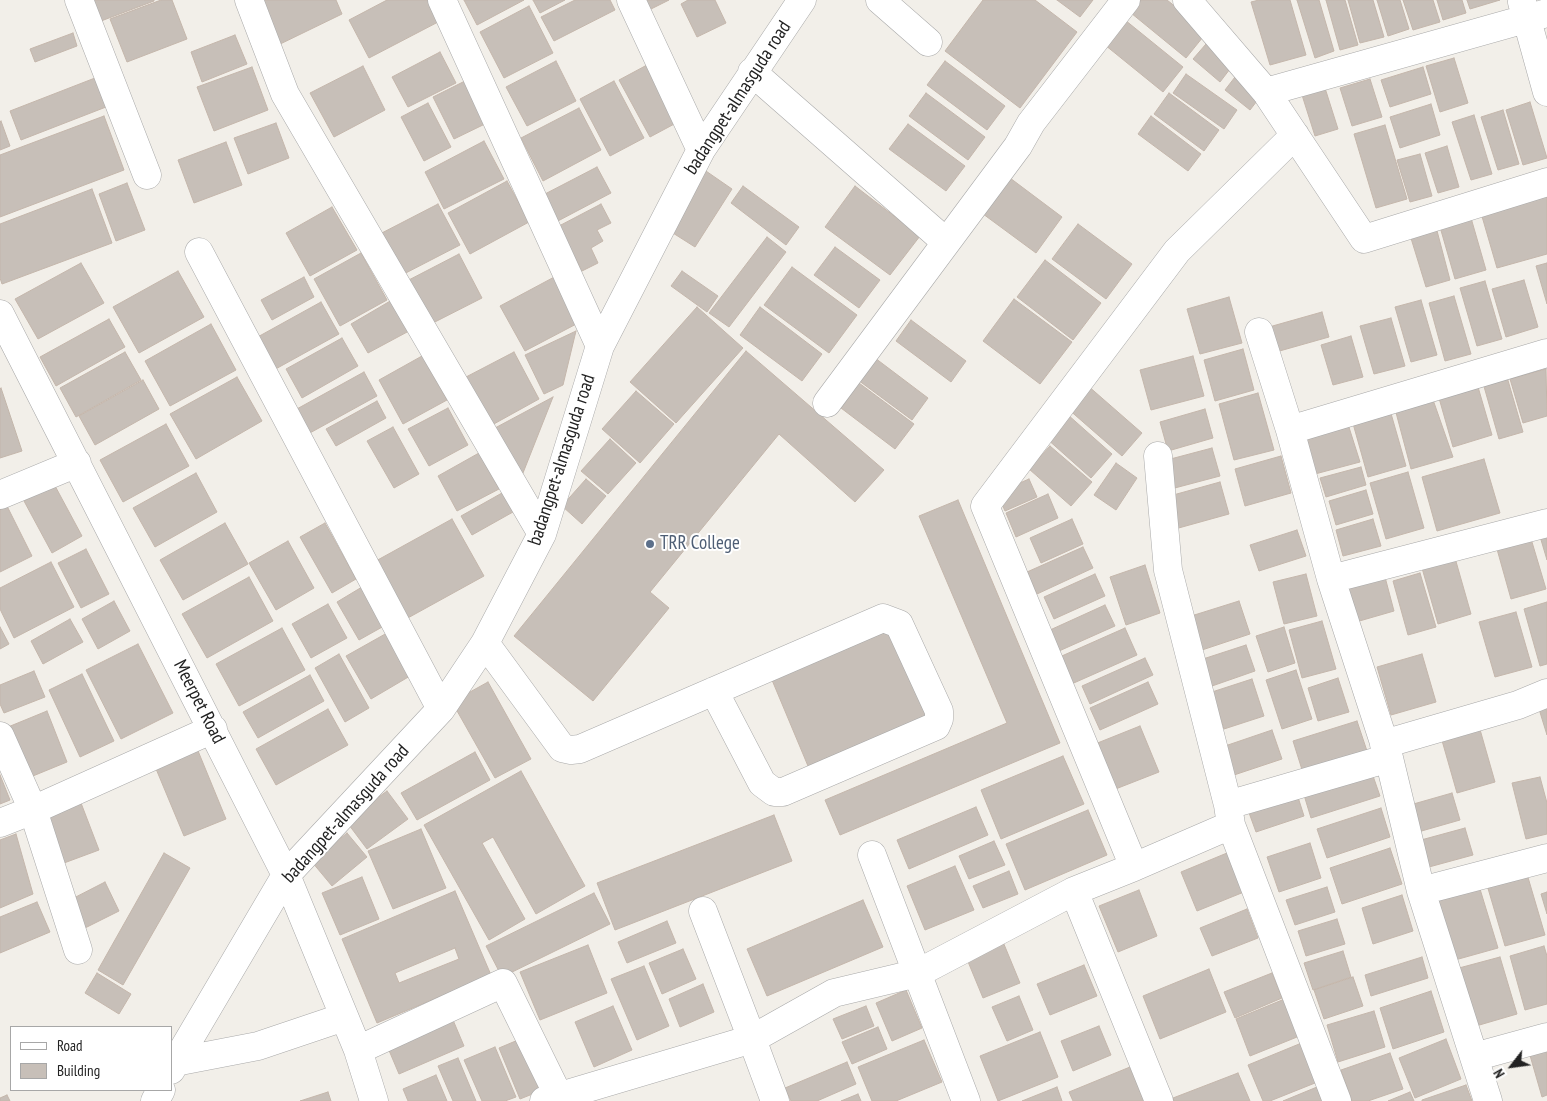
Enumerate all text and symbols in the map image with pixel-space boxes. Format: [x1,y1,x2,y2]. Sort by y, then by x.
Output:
street label: badangpet-almasguda road [680,17,796,179]
street label: badangpet-almasguda road [524,372,600,548]
place label: TRR College [660,533,740,555]
marker: TRR College [644,538,656,550]
street label: Meerpet Road [168,656,230,748]
street label: badangpet-almasguda road [278,740,414,888]
legend [10,1026,172,1091]
text: Road [57,1036,83,1055]
north arrow [1487,1041,1537,1091]
text: Building [57,1061,100,1080]
text: N [1489,1066,1509,1081]

